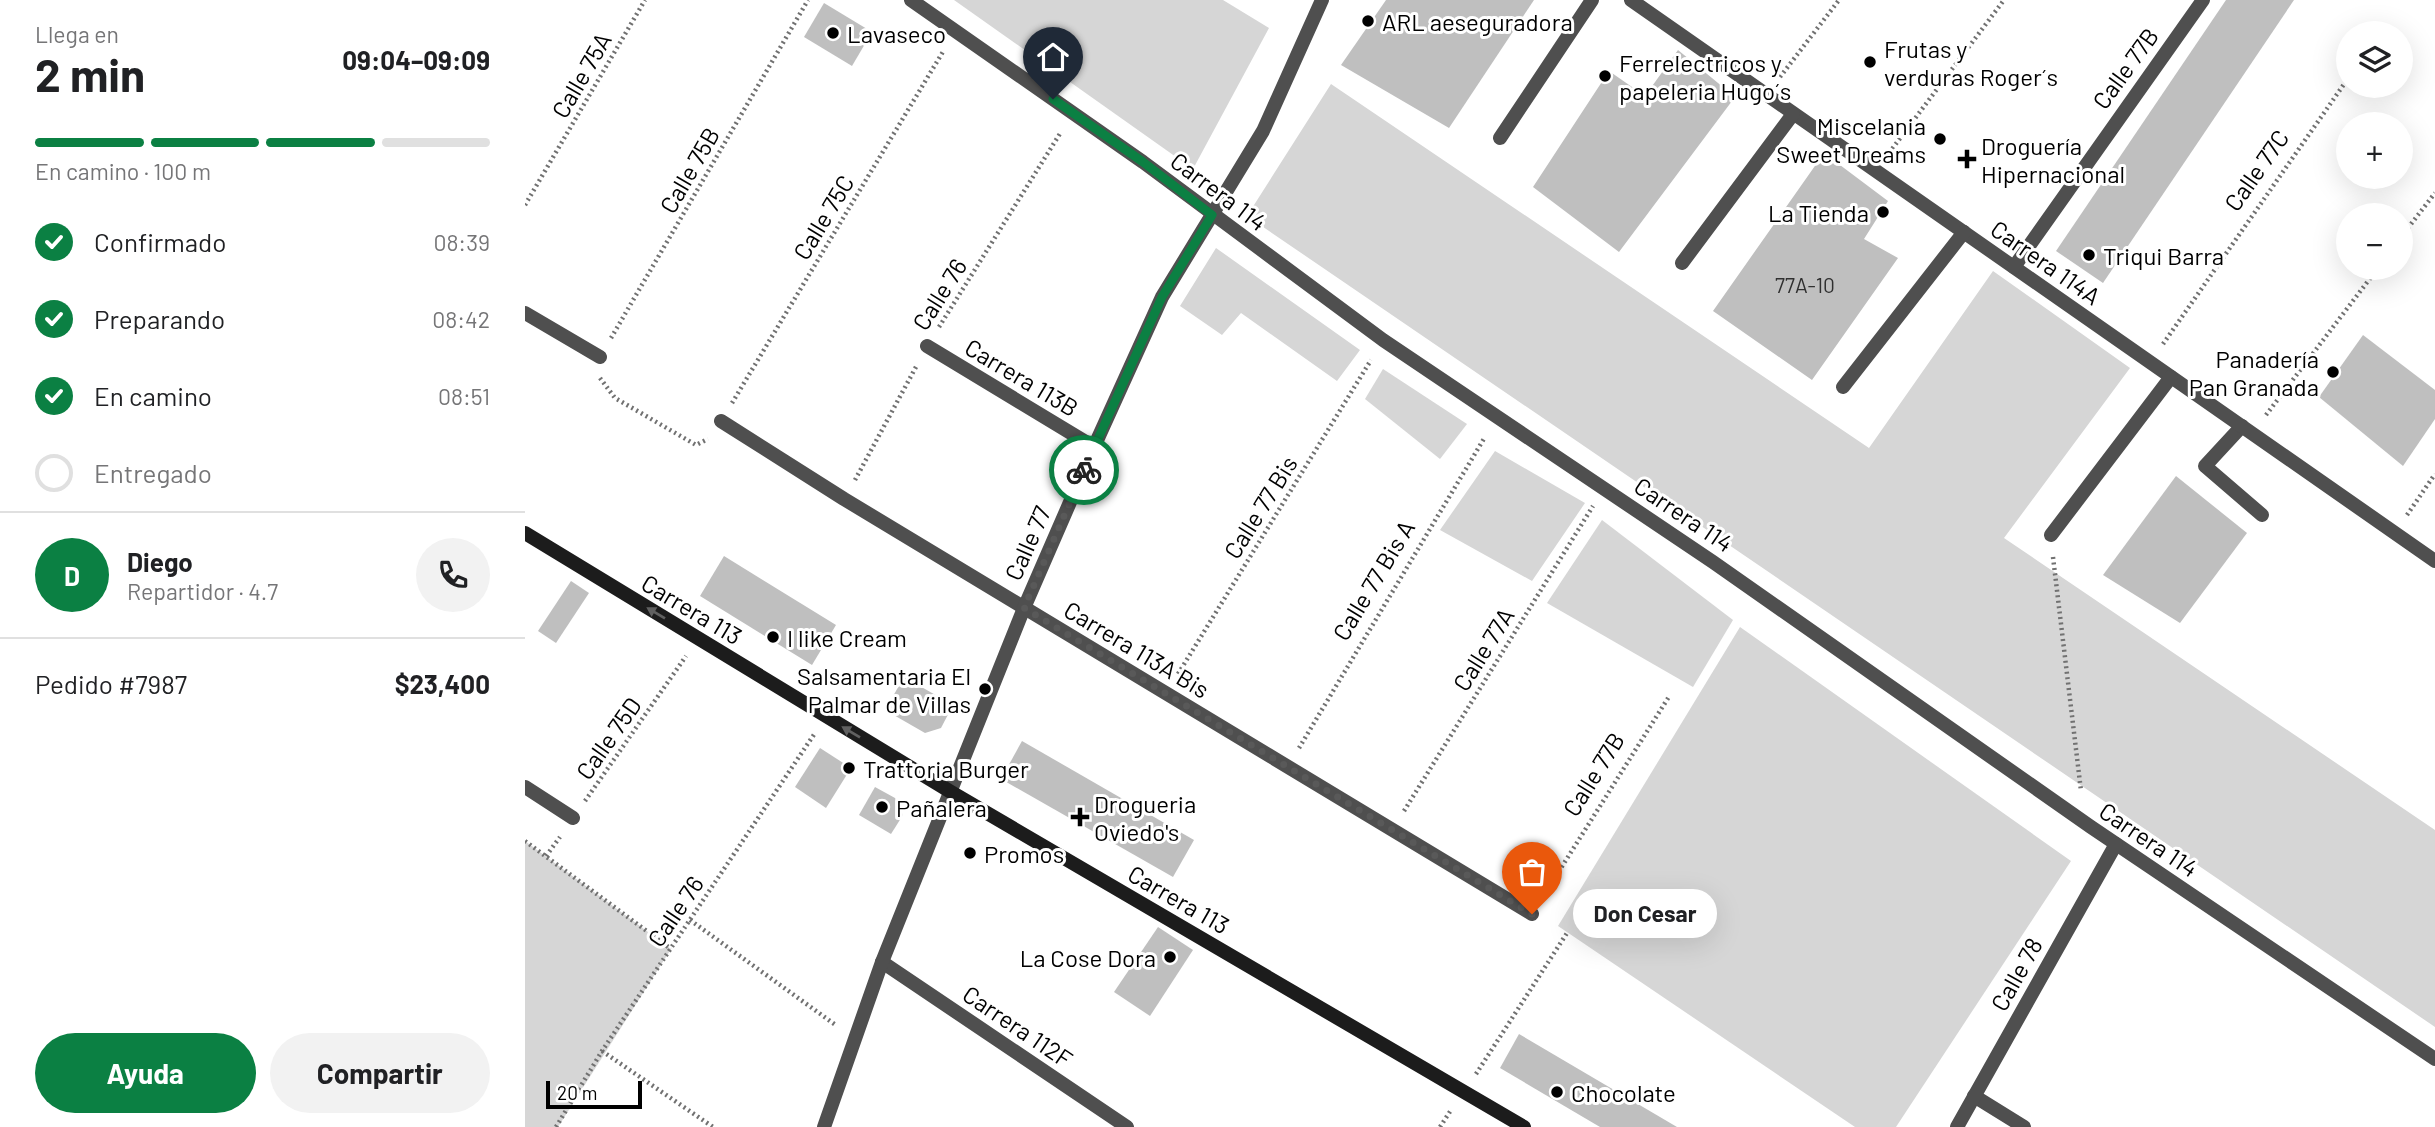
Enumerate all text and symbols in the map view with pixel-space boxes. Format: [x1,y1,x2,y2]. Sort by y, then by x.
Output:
place label: ARL aeseguradora [1382,7,1573,36]
marker: ARL aeseguradora [1360,13,1376,29]
place label: Lavaseco [847,19,946,48]
text: Llega en [35,20,119,48]
map controls [2336,21,2413,280]
button: layers [2336,21,2413,98]
street label: Calle 77B [2086,22,2164,114]
marker: Lavaseco [825,25,841,41]
street label: Calle 75A [545,27,617,123]
pin [1023,27,1083,99]
place label: Frutas y verduras Roger´s [1884,34,2058,91]
icon: home [1034,38,1072,76]
text: 09:04–09:09 [342,44,490,75]
text: 2 min [35,46,145,101]
place label: Ferrelectricos y papeleria Hugo´s [1619,48,1791,105]
marker: Frutas y verduras Roger´s [1862,54,1878,70]
marker: Ferrelectricos y papeleria Hugo´s [1597,68,1613,84]
place label: Miscelania Sweet Dreams [1776,111,1926,168]
button: + [2336,112,2413,189]
street label: Calle 75B [653,122,725,218]
street label: Calle 77C [2218,124,2294,216]
marker: Miscelania Sweet Dreams [1932,131,1948,147]
place label: Droguería Hipernacional [1981,131,2125,188]
street label: Carrera 114 [1165,146,1273,236]
marker: Droguería Hipernacional [1959,151,1975,167]
text: En camino · 100 m [35,157,211,185]
street label: Calle 75C [786,169,860,265]
place label: La Tienda [1768,198,1869,227]
button: − [2336,203,2413,280]
marker: La Tienda [1875,204,1891,220]
street label: Carrera 114A [1986,214,2106,310]
icon: check [35,223,73,261]
text: Confirmado [94,226,226,257]
text: 08:39 [433,228,490,256]
place label: Triqui Barra [2103,241,2224,270]
marker: Triqui Barra [2081,247,2097,263]
street label: Calle 76 [906,253,972,335]
house number: 77A-10 [1775,272,1835,297]
icon: check [35,300,73,338]
text: Preparando [94,303,225,334]
text: 08:42 [432,305,490,333]
street label: Carrera 113B [960,332,1084,422]
place label: Panadería Pan Granada [2189,344,2319,401]
marker: Panadería Pan Granada [2325,364,2341,380]
icon: check [35,377,73,415]
text: En camino [94,380,212,411]
text: 08:51 [438,382,490,410]
courier [1049,435,1119,505]
street label: Calle 77 Bis [1217,450,1303,564]
icon: bike [1065,451,1103,489]
text: Entregado [94,457,212,488]
street label: Carrera 114 [1629,470,1739,558]
street label: Calle 77 [998,501,1056,585]
street label: Calle 77 Bis A [1326,515,1420,645]
button: phone [416,538,490,612]
text: Diego [127,546,193,577]
text: D [64,560,80,591]
street label: Carrera 113 [637,568,747,650]
text: Repartidor · 4.7 [127,577,278,605]
street label: Carrera 113A Bis [1059,594,1215,704]
street label: Calle 77A [1446,602,1520,696]
one-way arrow [647,607,666,620]
place label: I like Cream [787,623,907,652]
marker: I like Cream [765,629,781,645]
place label: Salsamentaria El Palmar de Villas [797,661,971,718]
text: Pedido #7987 [35,668,187,699]
text: $23,400 [395,668,490,699]
marker: Salsamentaria El Palmar de Villas [977,681,993,697]
street label: Calle 75D [569,691,647,785]
one-way arrow [841,725,860,738]
street label: Calle 77B [1556,727,1630,821]
place label: Trattoria Burger [863,754,1029,783]
marker: Trattoria Burger [841,760,857,776]
place label: Drogueria Oviedo's [1094,789,1196,846]
place label: Pañalera [896,793,987,822]
street label: Carrera 114 [2094,795,2204,883]
marker: Pañalera [874,799,890,815]
marker: Drogueria Oviedo's [1072,809,1088,825]
place label: Promos [984,839,1064,868]
pin [1502,842,1562,914]
marker: Promos [962,845,978,861]
icon: bag [1513,853,1551,891]
street label: Carrera 113 [1123,858,1235,940]
street label: Calle 76 [641,870,709,952]
callout: Don Cesar [1574,890,1717,939]
text: Don Cesar [1593,899,1697,927]
street label: Calle 78 [1984,932,2048,1016]
place label: La Cose Dora [1020,943,1156,972]
marker: La Cose Dora [1162,949,1178,965]
street label: Carrera 112F [958,979,1079,1073]
button: Ayuda [35,1033,256,1113]
button: Compartir [270,1033,490,1113]
scale bar [546,1078,642,1110]
place label: Chocolate [1571,1078,1676,1107]
text: 20 m [557,1081,597,1104]
marker: Chocolate [1549,1084,1565,1100]

